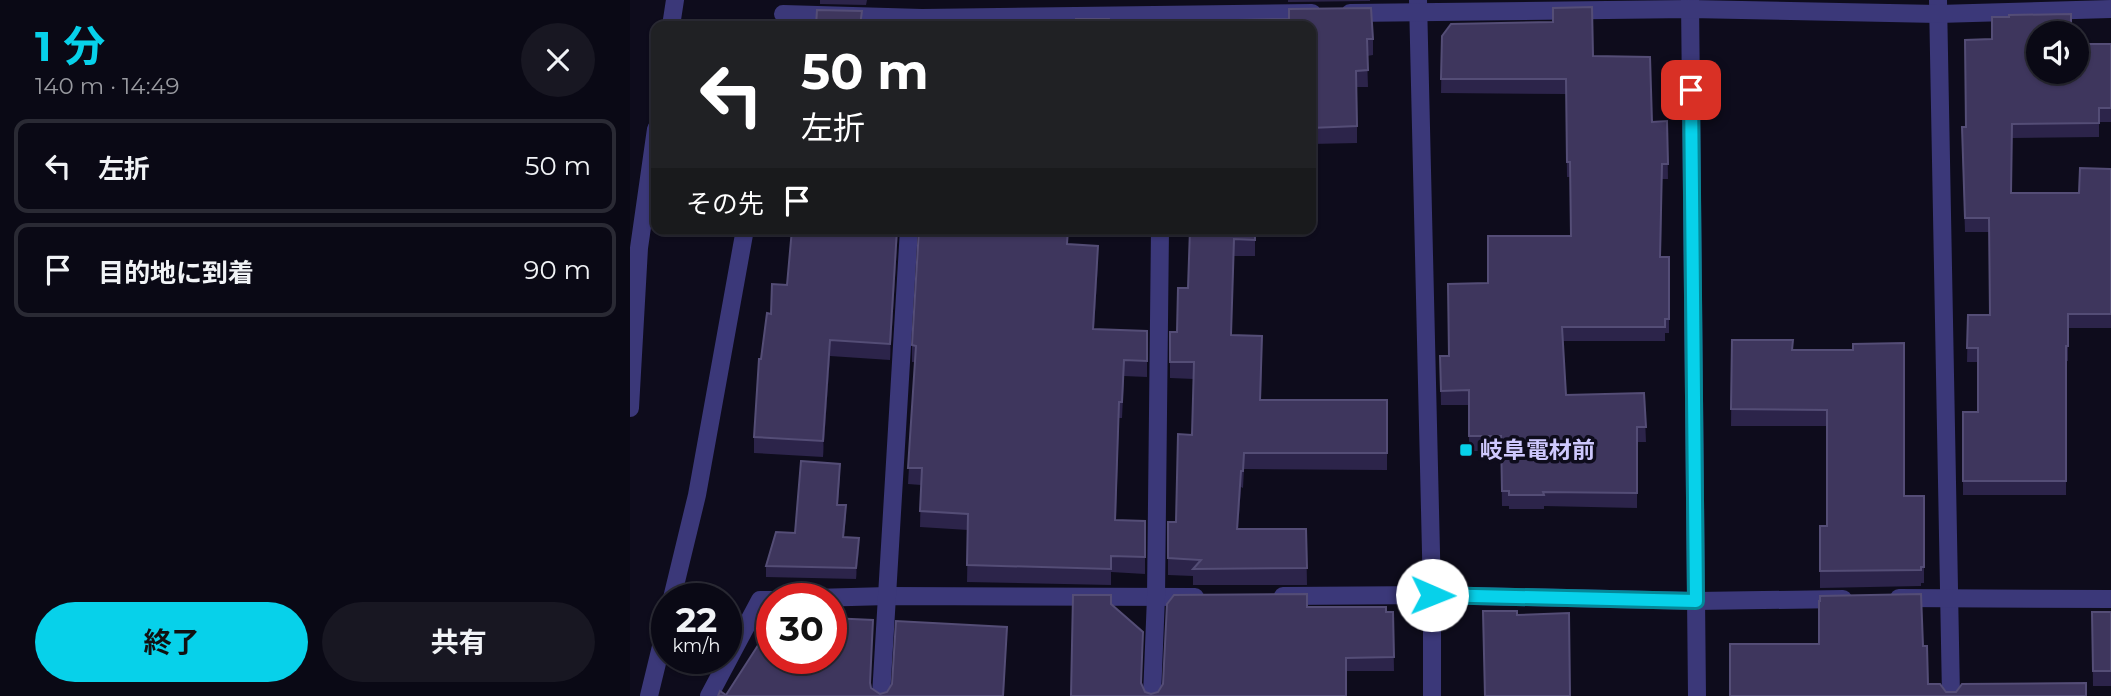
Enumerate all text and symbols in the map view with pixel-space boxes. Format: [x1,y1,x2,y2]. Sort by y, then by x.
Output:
text: 1 分 [35,20,105,72]
map controls [2026,21,2089,84]
button: sound [2026,21,2089,84]
button: close [521,23,595,97]
text: 50 m [801,42,929,101]
icon: left [686,49,777,140]
pin [1661,60,1721,120]
icon: arrive [1672,71,1710,109]
text: 140 m · 14:49 [35,72,180,100]
text: 左折 [801,108,865,147]
icon: left [39,147,77,185]
text: 50 m [525,150,591,182]
text: 左折 [98,153,150,185]
icon: arrive [778,182,816,220]
text: その先 [686,188,764,220]
icon: arrive [39,251,77,289]
text: 90 m [524,254,591,286]
text: 目的地に到着 [98,257,254,289]
place label: 岐阜電材前 [1480,436,1595,464]
marker: 岐阜電材前 [1458,442,1474,458]
position arrow [1395,558,1469,632]
speed limit sign: 30 [756,583,847,674]
text: 22 [676,598,717,641]
button: 終了 [35,602,308,682]
button: 共有 [322,602,595,682]
text: km/h [672,635,721,657]

